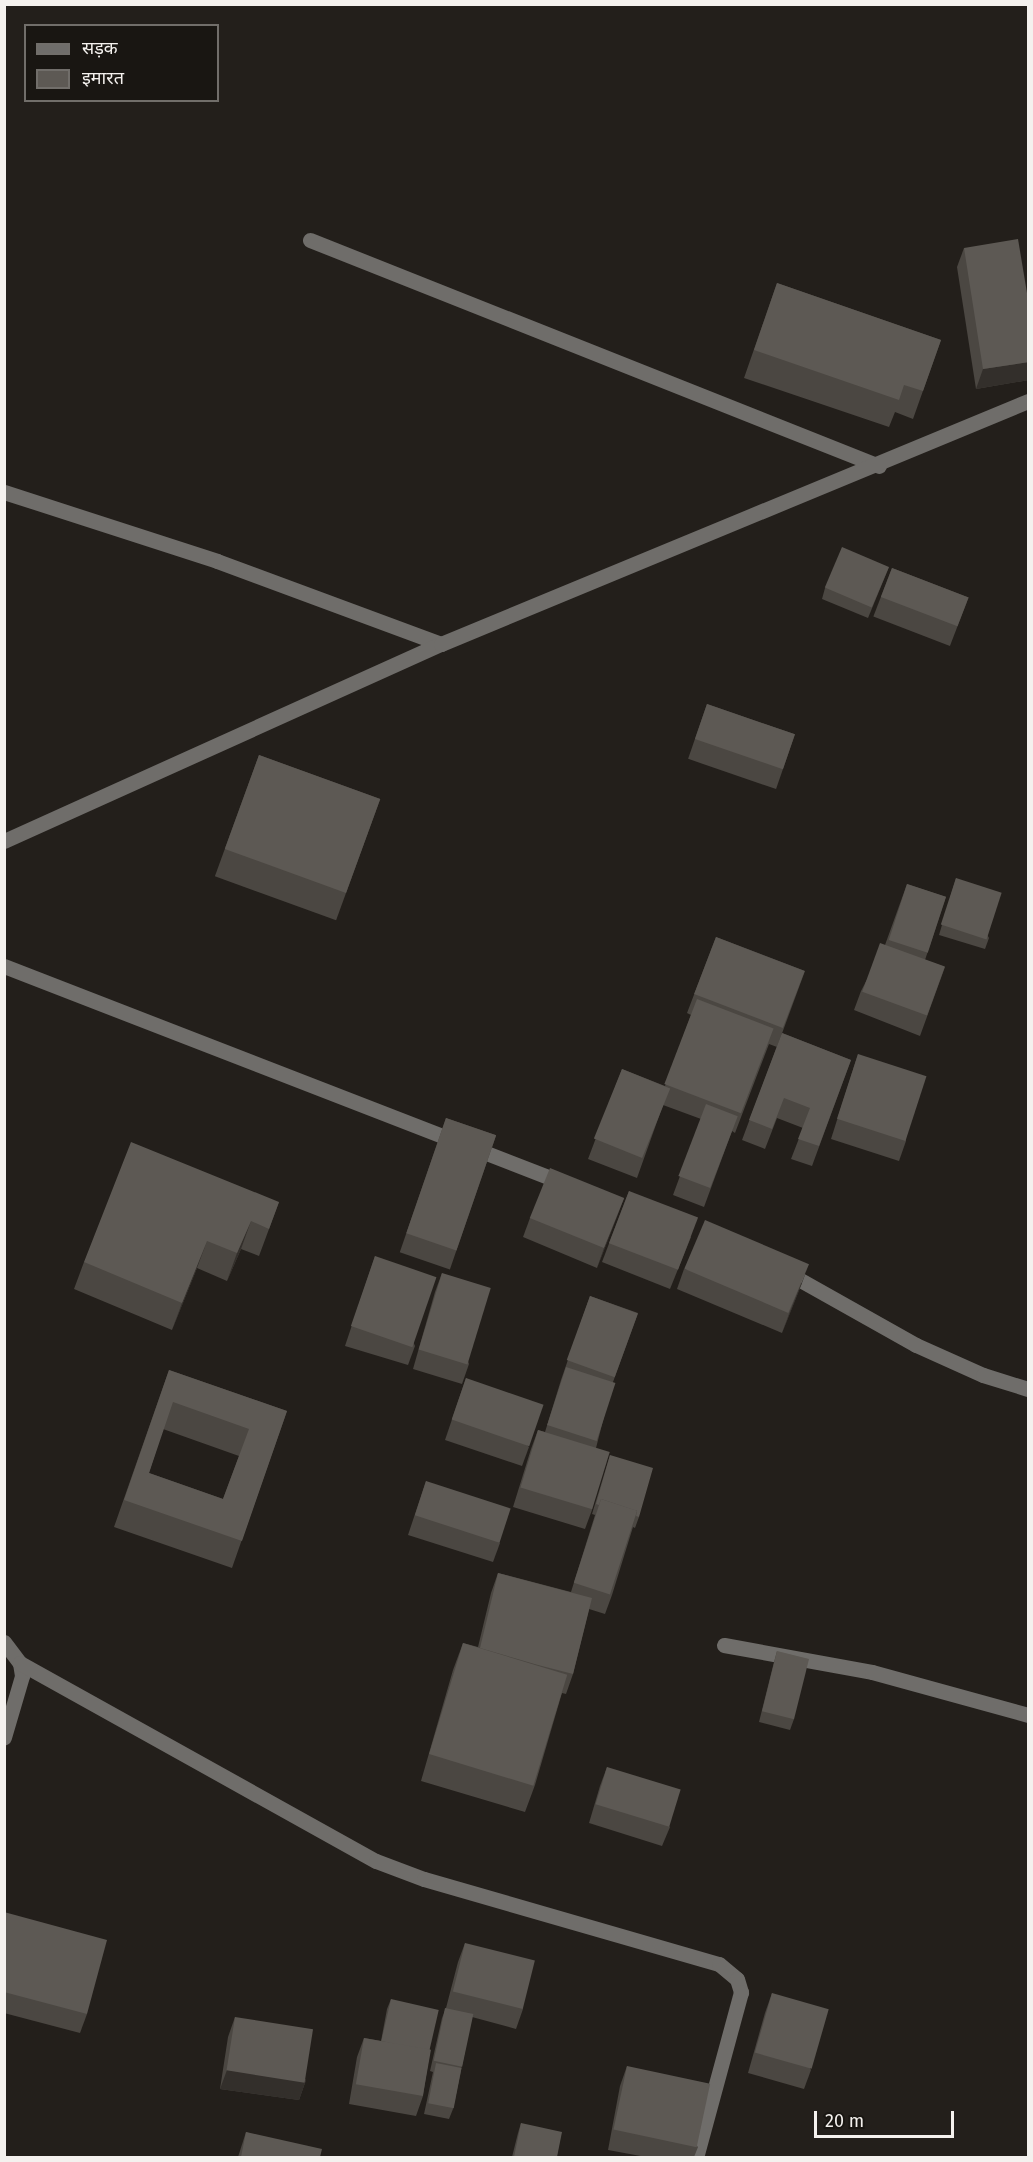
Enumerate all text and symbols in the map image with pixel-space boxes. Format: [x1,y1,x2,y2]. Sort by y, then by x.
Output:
legend [24,24,219,102]
text: सड़क [82,37,118,59]
text: इमारत [82,67,124,89]
scale bar [817,2099,956,2137]
text: 20 m [825,2110,864,2132]

